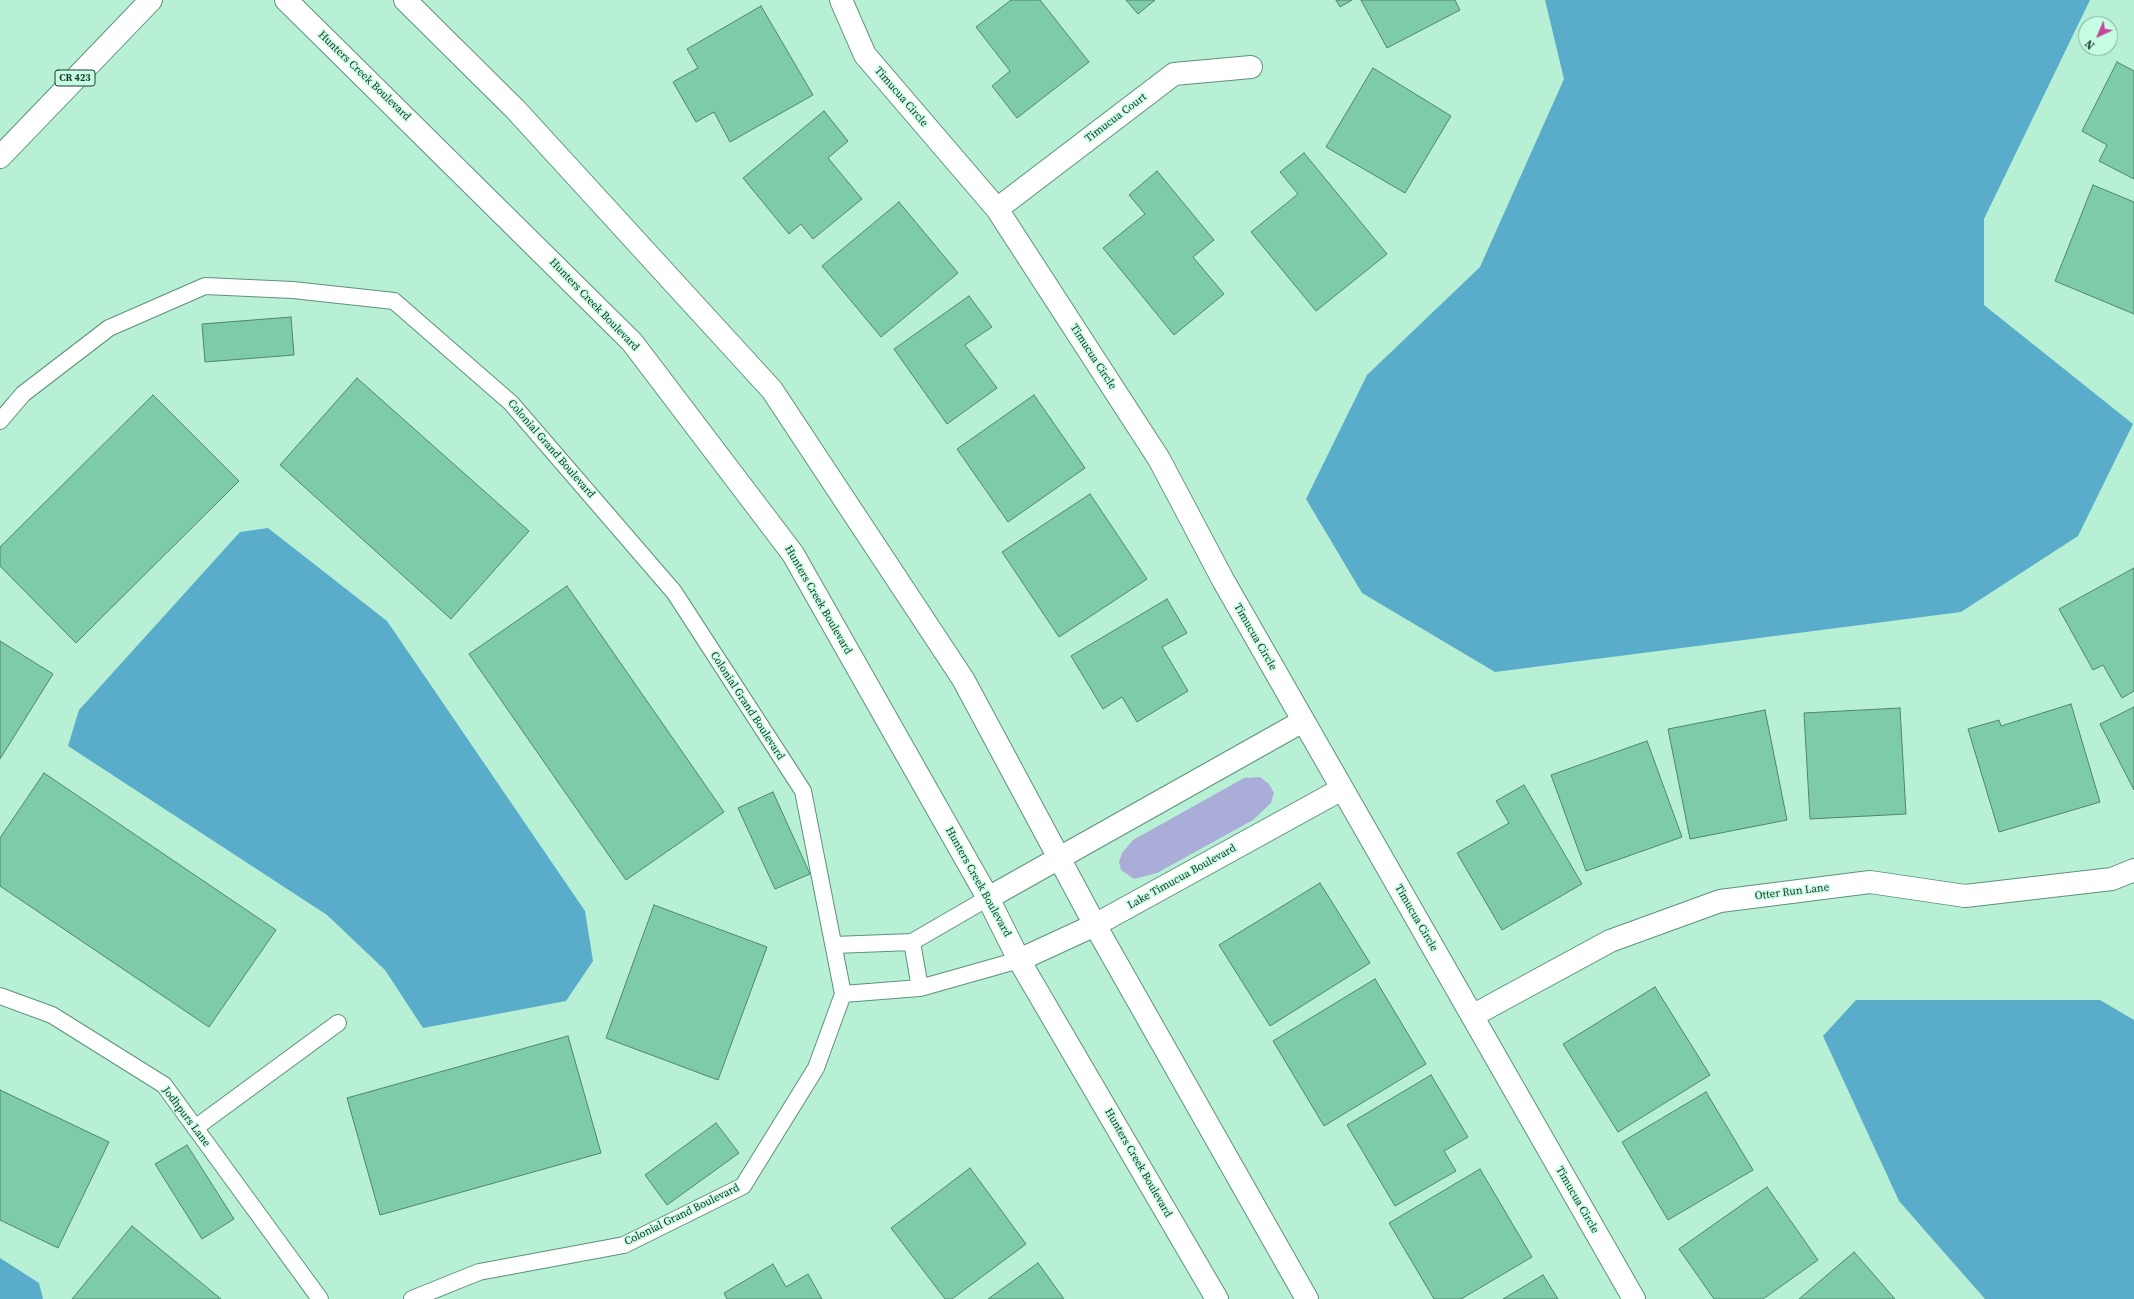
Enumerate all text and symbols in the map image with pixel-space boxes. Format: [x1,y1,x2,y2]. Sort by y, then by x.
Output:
north arrow [2078,16,2118,56]
street label: Hunters Creek Boulevard [315,28,413,124]
text: N [2082,36,2098,52]
street label: Timucua Circle [871,64,931,130]
road number: CR 423 [55,70,95,86]
street label: Timucua Court [1083,91,1149,145]
street label: Hunters Creek Boulevard [546,256,642,354]
street label: Timucua Circle [1067,322,1119,392]
street label: Colonial Grand Boulevard [505,397,597,501]
street label: Hunters Creek Boulevard [781,543,855,657]
street label: Timucua Circle [1231,601,1279,673]
street label: Colonial Grand Boulevard [707,649,787,763]
street label: Hunters Creek Boulevard [942,825,1014,939]
street label: Lake Timucua Boulevard [1125,842,1239,912]
street label: Otter Run Lane [1754,881,1830,903]
street label: Timucua Circle [1392,882,1440,954]
street label: Jodhpurs Lane [159,1084,213,1150]
street label: Hunters Creek Boulevard [1101,1106,1175,1220]
street label: Timucua Circle [1553,1164,1601,1236]
street label: Colonial Grand Boulevard [622,1181,742,1249]

